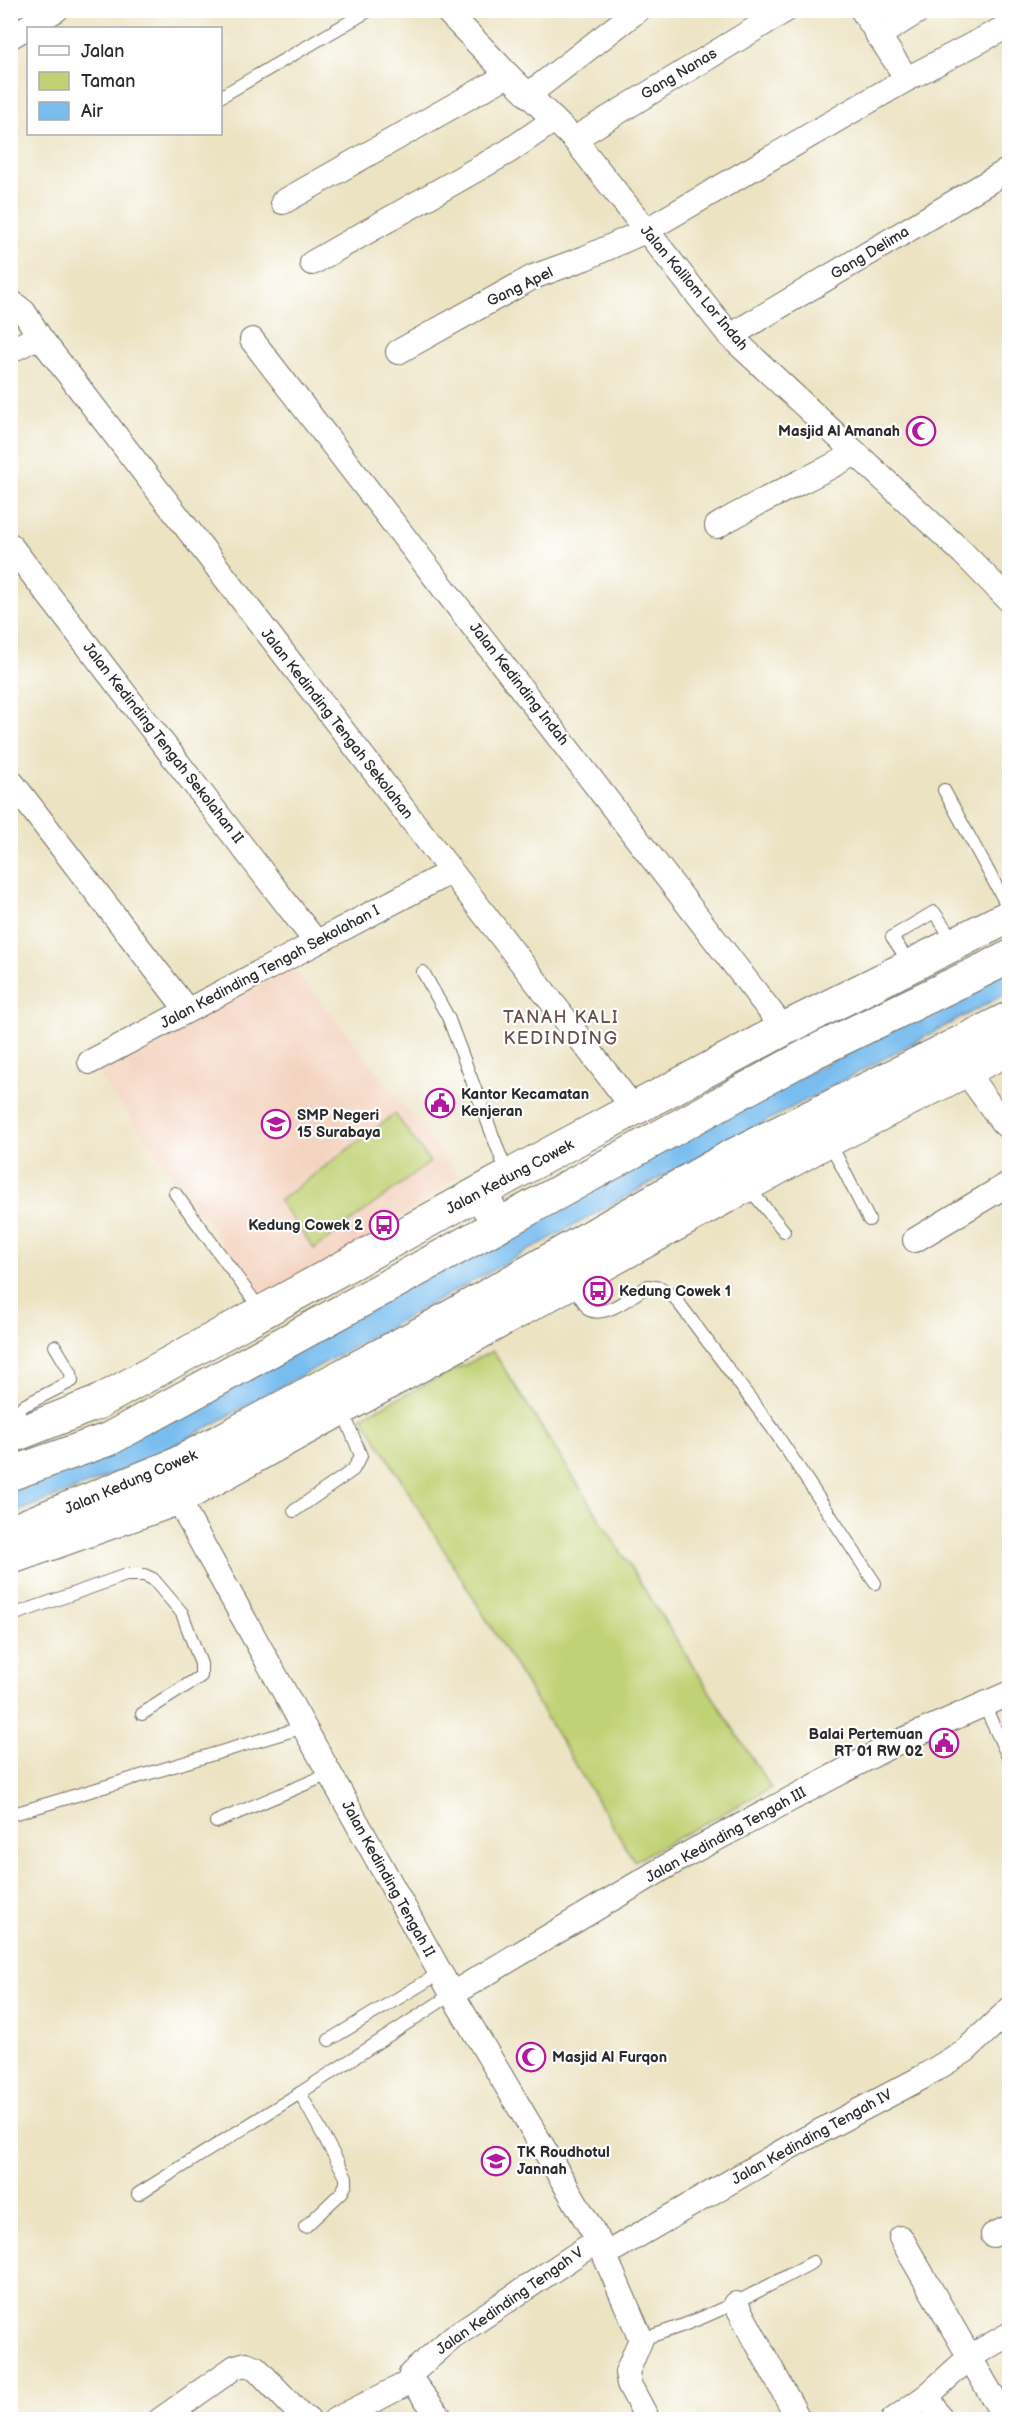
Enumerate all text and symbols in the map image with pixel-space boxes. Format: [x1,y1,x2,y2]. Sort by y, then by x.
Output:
legend [27,27,222,135]
text: Jalan [81,41,124,62]
street label: Gang Nanas [638,44,721,104]
text: Taman [81,71,135,92]
text: Air [81,101,103,122]
street label: Jalan Kalilom Lor Indah [636,221,752,355]
street label: Gang Delima [827,222,913,284]
street label: Gang Apel [484,263,556,311]
mosque icon: Masjid Al Amanah [905,415,937,447]
place label: Masjid Al Amanah [778,422,900,441]
street label: Jalan Kedinding Indah [465,619,573,749]
street label: Jalan Kedinding Tengah Sekolahan [257,625,417,823]
street label: Jalan Kedinding Tengah Sekolahan II [79,639,248,848]
street label: Jalan Kedinding Tengah Sekolahan I [157,901,383,1033]
district label: TANAH KALI KEDINDING [503,1007,619,1049]
place label: Kantor Kecamatan Kenjeran [461,1085,589,1121]
public building icon: Kantor Kecamatan Kenjeran [424,1087,456,1119]
place label: SMP Negeri 15 Surabaya [297,1106,381,1142]
school or university icon: SMP Negeri 15 Surabaya [260,1108,292,1140]
street label: Jalan Kedung Cowek [443,1135,578,1219]
bus stop icon: Kedung Cowek 2 [368,1209,400,1241]
place label: Kedung Cowek 2 [248,1216,363,1235]
bus stop icon: Kedung Cowek 1 [582,1275,614,1307]
place label: Kedung Cowek 1 [619,1282,731,1301]
street label: Jalan Kedung Cowek [62,1445,201,1519]
place label: Balai Pertemuan RT 01 RW 02 [809,1725,923,1761]
public building icon: Balai Pertemuan RT 01 RW 02 [928,1727,960,1759]
street label: Jalan Kedinding Tengah III [643,1783,810,1887]
street label: Jalan Kedinding Tengah II [337,1798,439,1961]
mosque icon: Masjid Al Furqon [515,2041,547,2073]
place label: Masjid Al Furqon [552,2048,667,2067]
street label: Jalan Kedinding Tengah IV [729,2085,896,2189]
place label: TK Roudhotul Jannah [517,2143,610,2179]
school or university icon: TK Roudhotul Jannah [480,2145,512,2177]
street label: Jalan Kedinding Tengah V [433,2243,588,2359]

